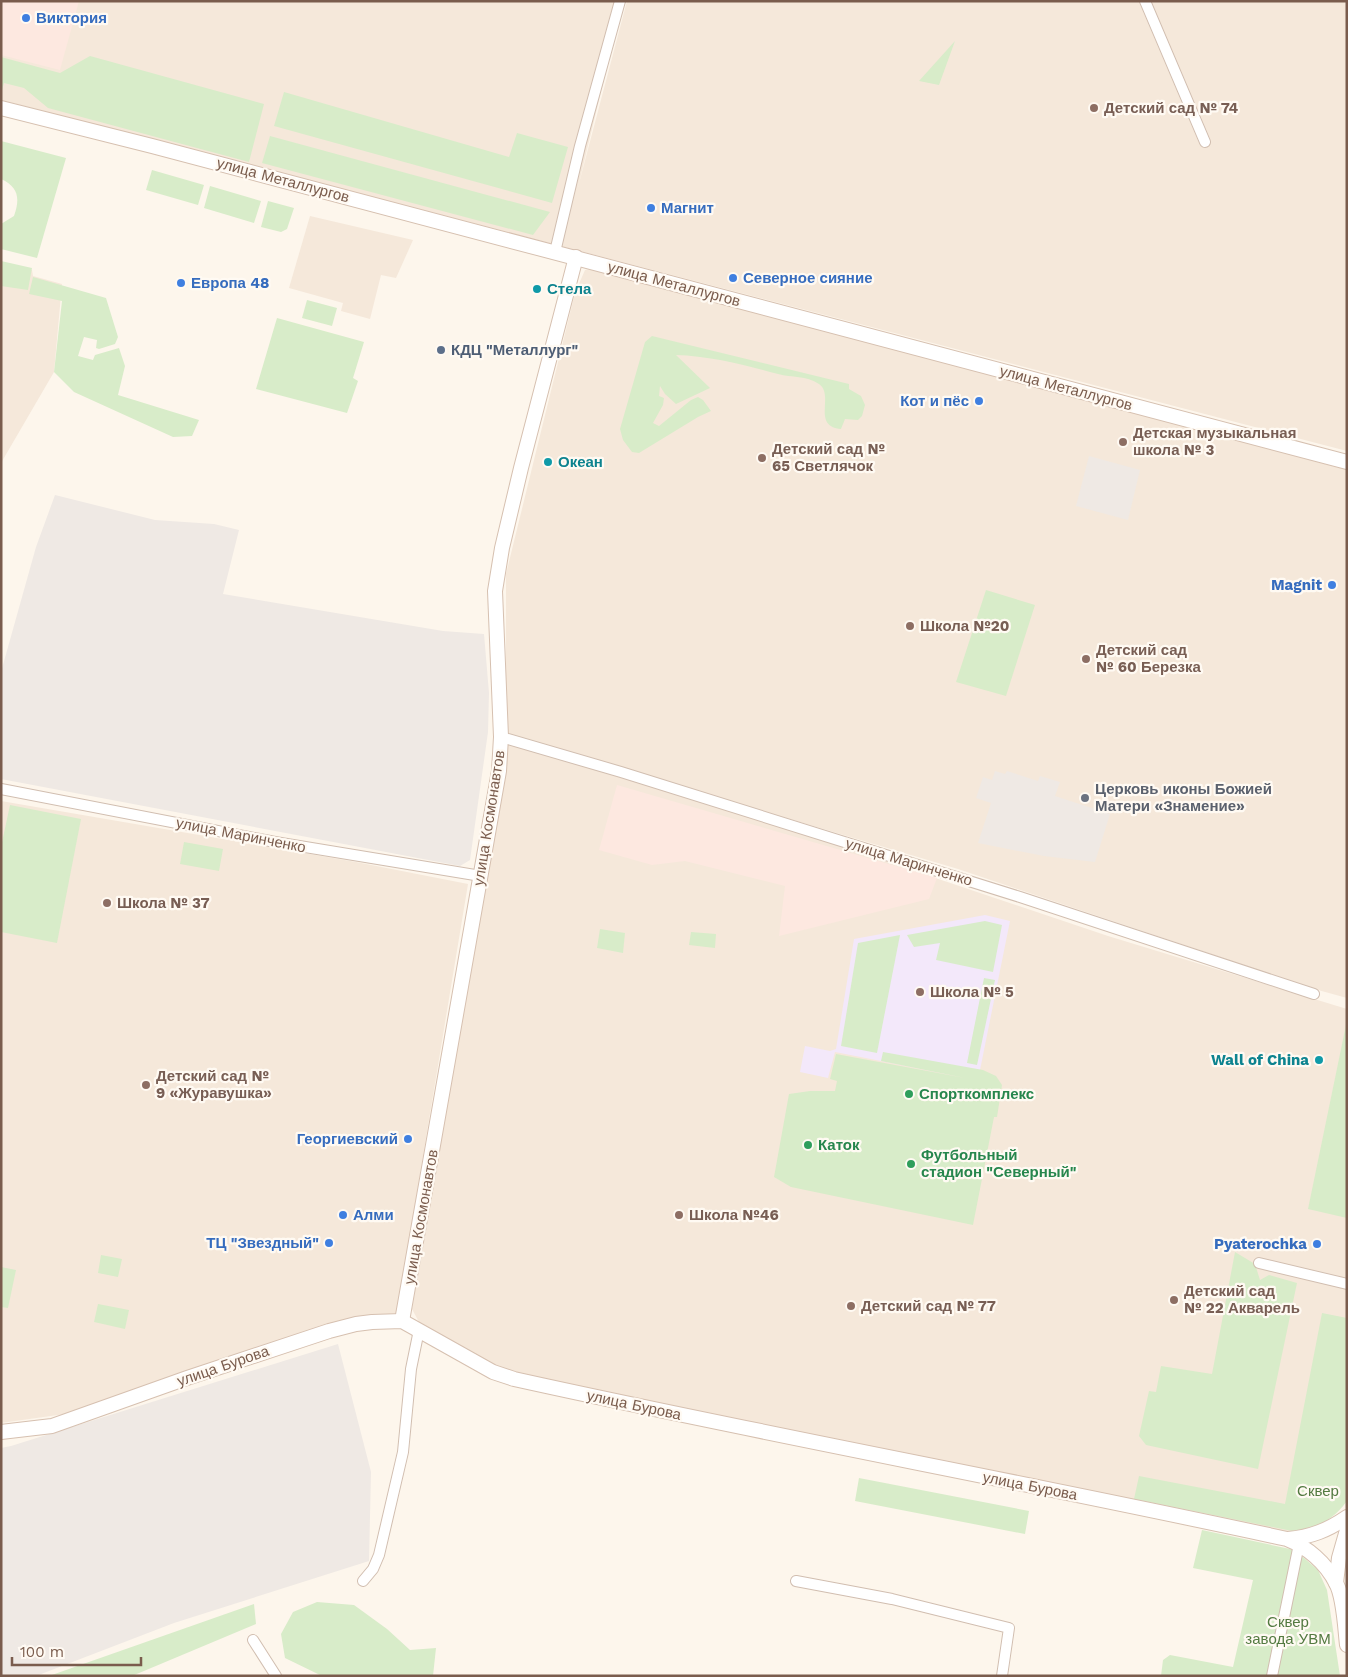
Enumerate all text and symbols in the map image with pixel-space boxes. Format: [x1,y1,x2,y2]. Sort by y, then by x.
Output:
place label: Виктория [36,9,107,27]
marker: Виктория [20,12,32,24]
place label: Детский сад № 74 [1104,99,1239,117]
marker: Детский сад № 74 [1088,102,1100,114]
street label: улица Металлургов [215,154,351,206]
place label: Магнит [661,199,714,217]
marker: Магнит [645,202,657,214]
street label: улица Металлургов [606,258,742,310]
place label: Северное сияние [743,269,873,287]
marker: Северное сияние [727,272,739,284]
place label: Европа 48 [191,274,269,292]
marker: Европа 48 [175,277,187,289]
place label: Стела [547,280,592,298]
marker: Стела [531,283,543,295]
place label: КДЦ "Металлург" [451,341,579,359]
marker: КДЦ "Металлург" [435,344,447,356]
street label: улица Металлургов [998,362,1134,414]
place label: Кот и пёс [900,392,969,410]
marker: Кот и пёс [973,395,985,407]
place label: Детская музыкальная школа № 3 [1133,424,1296,459]
marker: Детская музыкальная школа № 3 [1117,436,1129,448]
place label: Детский сад № 65 Светлячок [772,440,885,475]
marker: Детский сад № 65 Светлячок [756,452,768,464]
place label: Океан [558,453,603,471]
marker: Океан [542,456,554,468]
place label: Magnit [1271,576,1322,594]
marker: Magnit [1326,579,1338,591]
place label: Школа №20 [920,617,1009,635]
marker: Школа №20 [904,620,916,632]
place label: Детский сад № 60 Березка [1096,641,1202,676]
marker: Детский сад № 60 Березка [1080,653,1092,665]
street label: улица Космонавтов [469,749,509,887]
place label: Церковь иконы Божией Матери «Знамение» [1095,780,1272,815]
marker: Церковь иконы Божией Матери «Знамение» [1079,792,1091,804]
street label: улица Маринченко [175,814,307,856]
street label: улица Маринченко [843,834,975,890]
place label: Школа № 37 [117,894,210,912]
marker: Школа № 37 [101,897,113,909]
place label: Школа № 5 [930,983,1014,1001]
marker: Школа № 5 [914,986,926,998]
place label: Wall of China [1211,1051,1309,1069]
marker: Wall of China [1313,1054,1325,1066]
place label: Детский сад № 9 «Журавушка» [156,1067,272,1102]
marker: Детский сад № 9 «Журавушка» [140,1079,152,1091]
place label: Спорткомплекс [919,1085,1034,1103]
marker: Спорткомплекс [903,1088,915,1100]
place label: Георгиевский [297,1130,398,1148]
marker: Георгиевский [402,1133,414,1145]
place label: Каток [818,1136,860,1154]
marker: Каток [802,1139,814,1151]
place label: Футбольный стадион "Северный" [921,1146,1077,1181]
street label: улица Космонавтов [400,1148,442,1286]
marker: Футбольный стадион "Северный" [905,1158,917,1170]
place label: Алми [353,1206,394,1224]
place label: Школа №46 [689,1206,779,1224]
marker: Алми [337,1209,349,1221]
marker: Школа №46 [673,1209,685,1221]
place label: ТЦ "Звездный" [206,1234,319,1252]
place label: Pyaterochka [1214,1235,1307,1253]
marker: ТЦ "Звездный" [323,1237,335,1249]
marker: Pyaterochka [1311,1238,1323,1250]
place label: Детский сад № 22 Акварель [1184,1282,1300,1317]
marker: Детский сад № 22 Акварель [1168,1294,1180,1306]
place label: Детский сад № 77 [861,1297,996,1315]
marker: Детский сад № 77 [845,1300,857,1312]
street label: улица Бурова [175,1342,272,1390]
street label: улица Бурова [585,1386,683,1424]
street label: улица Бурова [981,1468,1079,1504]
park label: Сквер [1297,1482,1339,1500]
park label: Сквер завода УВМ [1245,1613,1331,1648]
scale bar [12,1634,141,1666]
text: 100 m [20,1643,64,1661]

